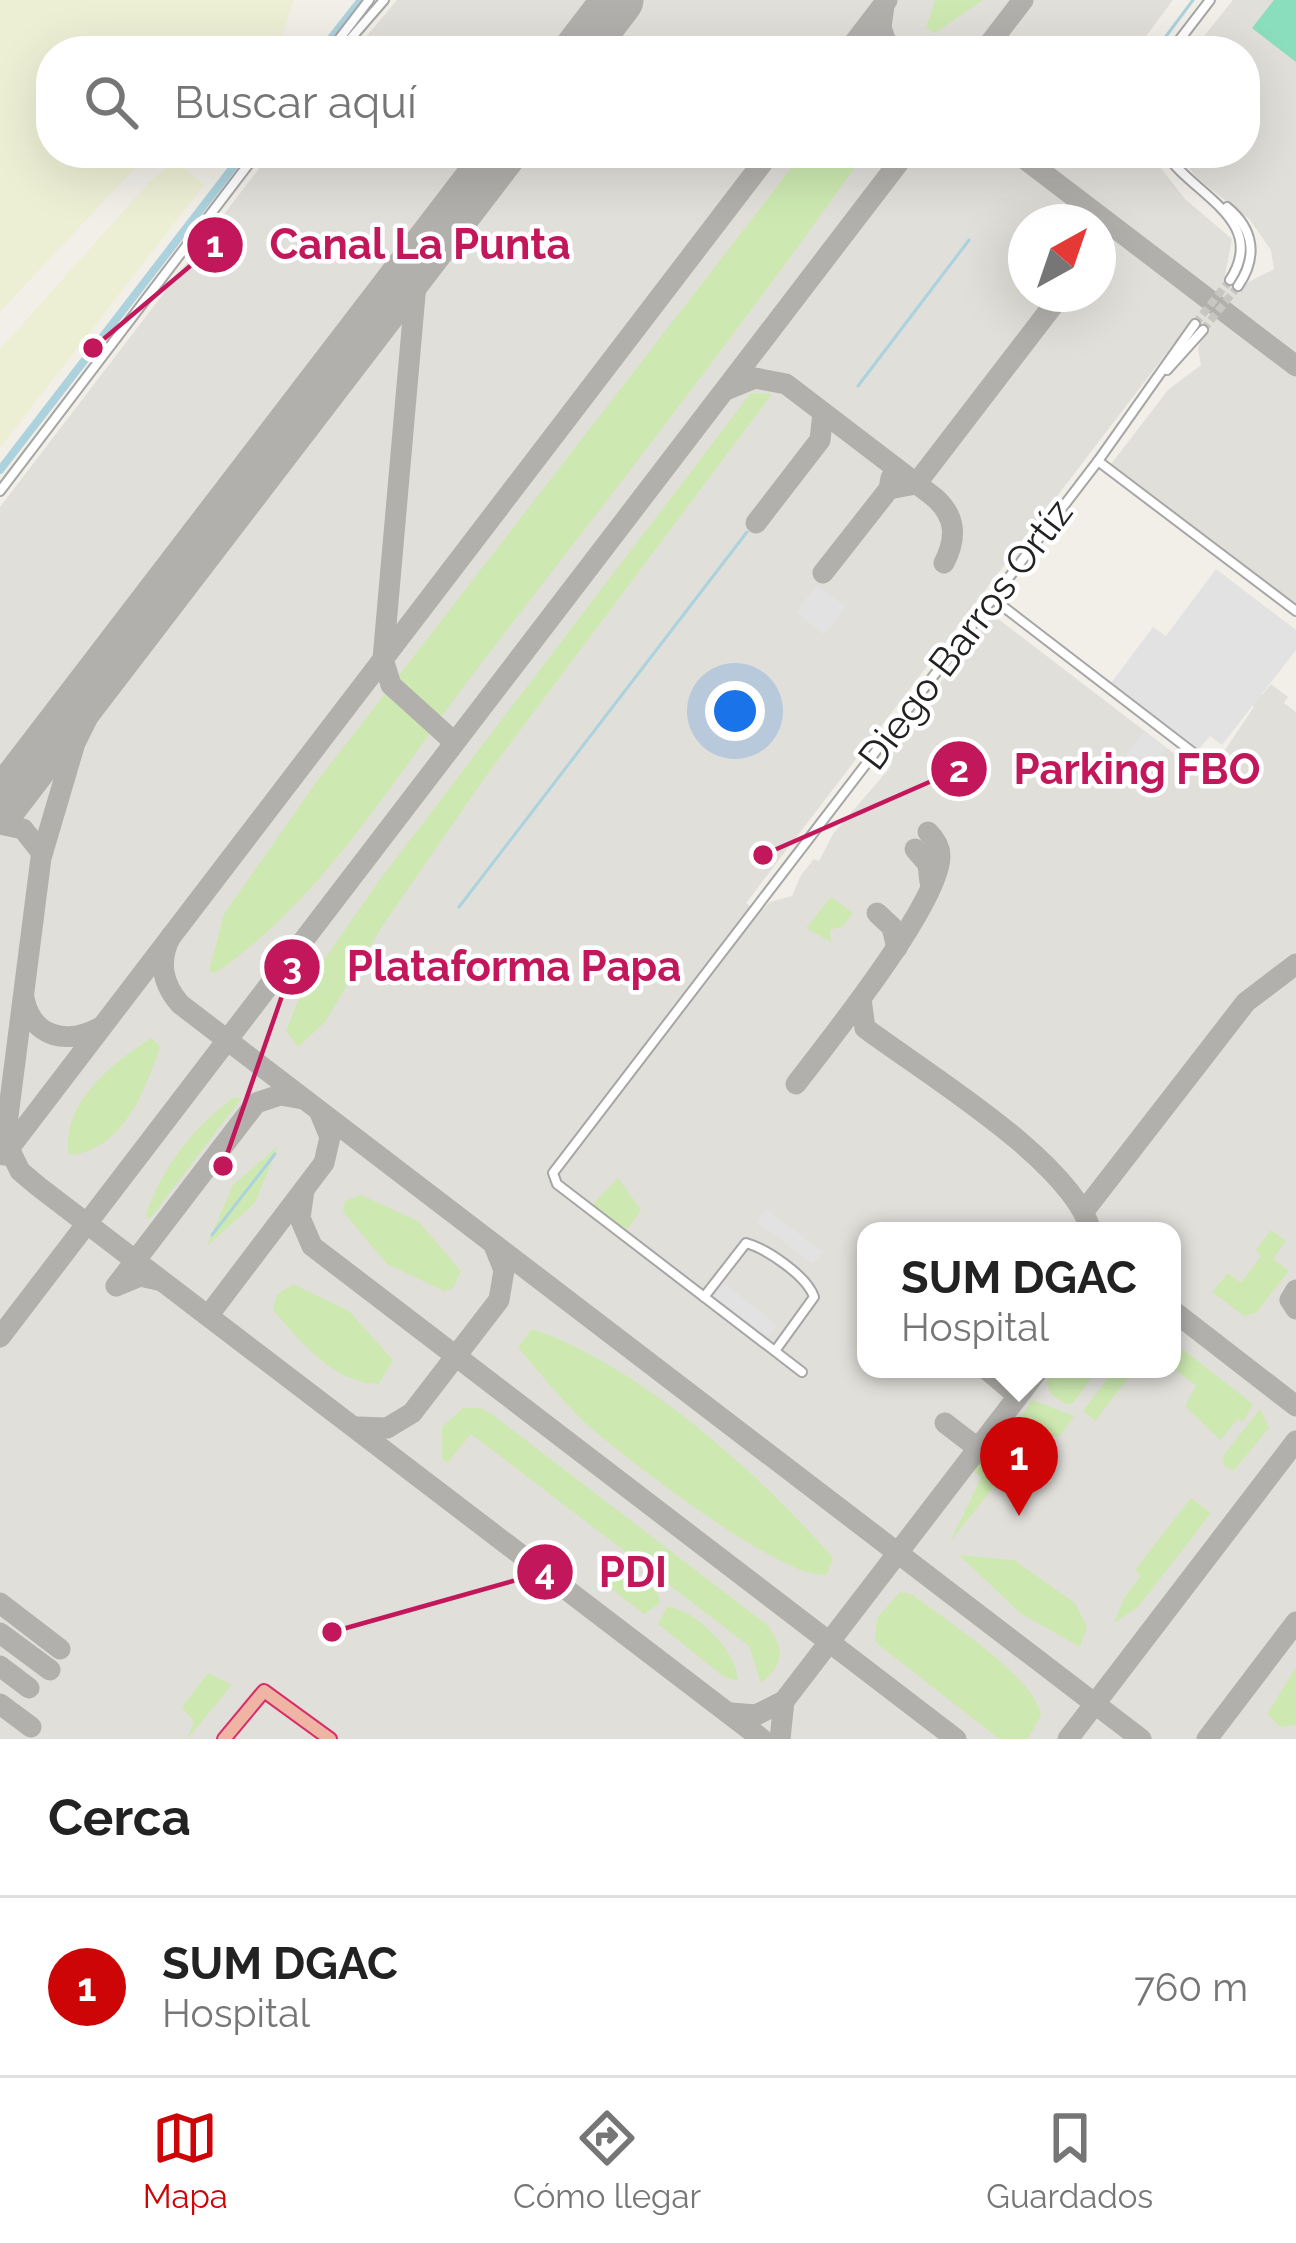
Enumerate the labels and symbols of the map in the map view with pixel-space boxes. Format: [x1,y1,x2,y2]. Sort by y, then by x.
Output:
north arrow [1008,204,1116,312]
callout: Canal La Punta [185,206,595,284]
text: Canal La Punta [270,220,571,269]
text: 1 [206,223,224,265]
street label: Diego Barros Ortíz [849,490,1081,778]
your location [705,681,765,741]
callout: Parking FBO [929,730,1284,808]
text: Parking FBO [1014,745,1260,794]
text: 2 [949,748,969,790]
callout: Plataforma Papa [262,928,705,1006]
text: Plataforma Papa [347,942,681,991]
text: 3 [282,945,302,987]
pin: 1 [980,1417,1058,1516]
callout: PDI [515,1533,691,1611]
text: PDI [599,1548,667,1597]
text: 4 [535,1551,555,1593]

